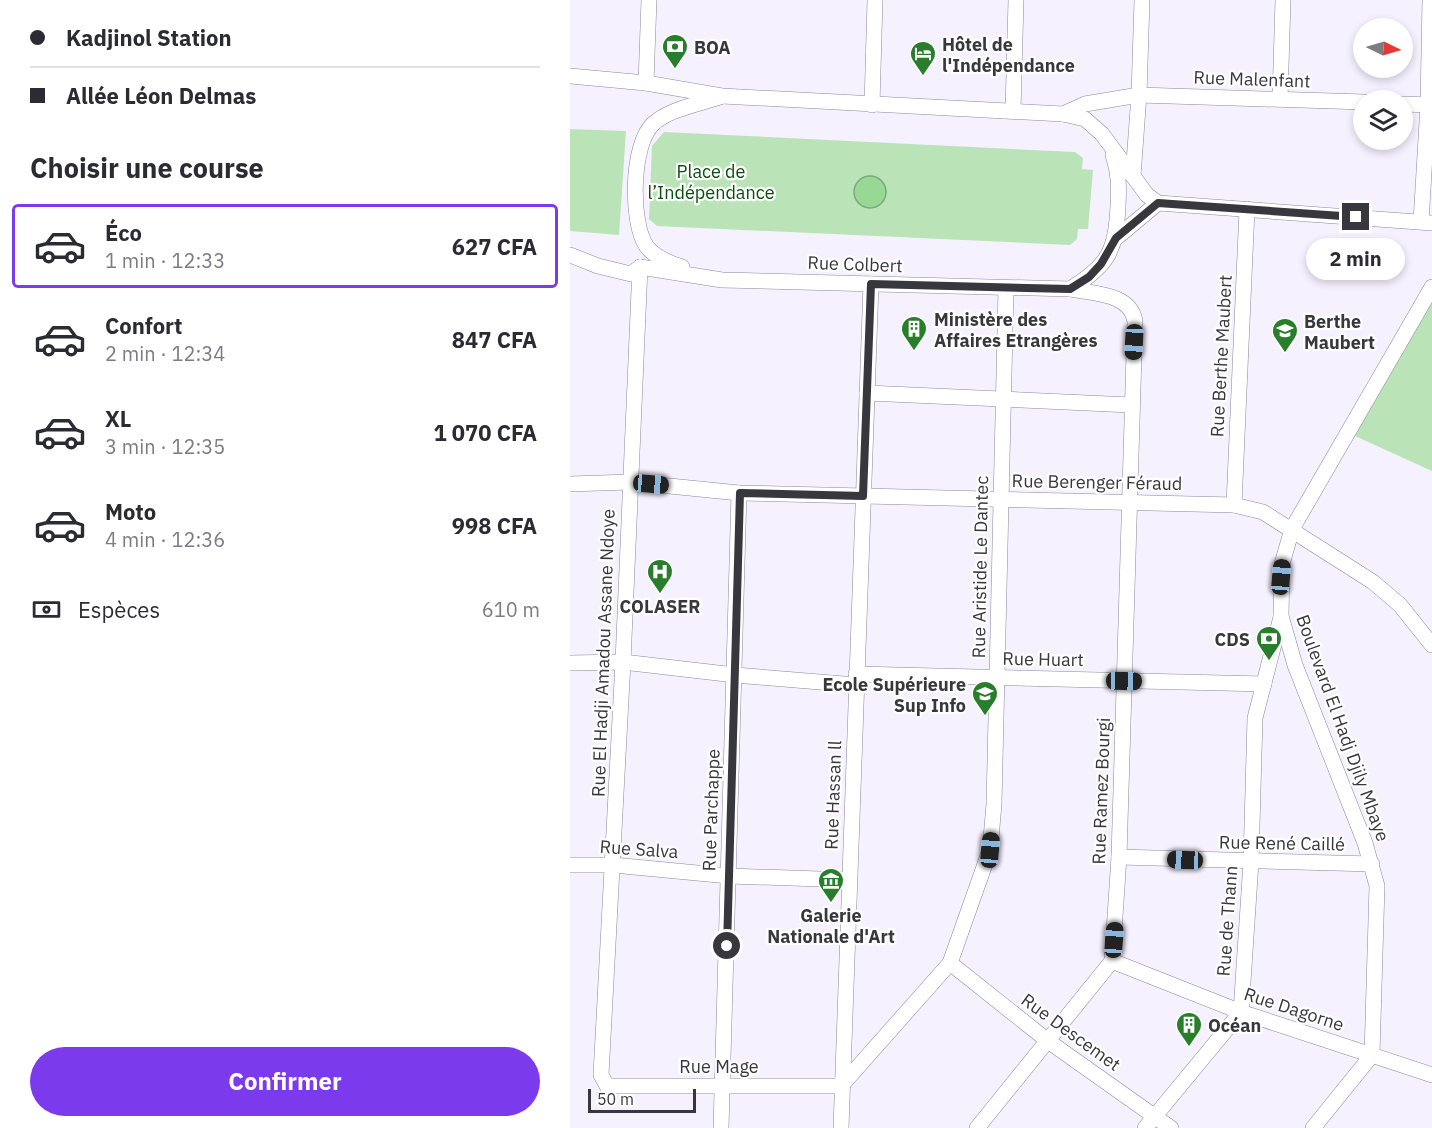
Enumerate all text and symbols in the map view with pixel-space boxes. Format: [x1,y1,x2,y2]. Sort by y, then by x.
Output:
north arrow [1353,18,1413,78]
map controls [1353,18,1413,150]
text: Kadjinol Station [66,23,232,52]
bank icon: BOA [660,32,690,70]
place label: Hôtel de l'Indépendance [942,33,1075,77]
place label: BOA [694,36,731,59]
hotel icon: Hôtel de l'Indépendance [908,39,938,77]
street label: Rue Malenfant [1193,65,1311,93]
text: Allée Léon Delmas [66,81,256,110]
button: layers [1353,90,1413,150]
text: Choisir une course [30,150,264,185]
park label: Place de l’Indépendance [647,160,775,204]
route end [1342,203,1369,230]
text: Éco [105,218,142,247]
icon: car [33,219,87,273]
text: 627 CFA [452,232,537,261]
callout: 2 min [1306,238,1406,280]
text: 2 min [1329,245,1382,272]
text: 1 min · 12:33 [105,247,225,274]
street label: Rue Colbert [807,251,903,277]
street label: Rue Berthe Maubert [1205,274,1237,438]
place label: Ministère des Affaires Etrangères [934,308,1098,352]
place label: Berthe Maubert [1304,310,1375,354]
text: Confort [105,311,183,340]
icon: car [33,312,87,366]
building icon: Ministère des Affaires Etrangères [899,314,929,352]
school or university icon: Berthe Maubert [1270,316,1300,354]
car [1124,324,1144,360]
text: 847 CFA [452,325,537,354]
text: 2 min · 12:34 [105,340,225,367]
text: XL [105,404,131,433]
icon: car [33,405,87,459]
text: 1 070 CFA [433,418,537,447]
text: 3 min · 12:35 [105,433,225,460]
street label: Rue Berenger Féraud [1012,469,1182,495]
car [632,473,670,495]
street label: Rue Aristide Le Dantec [967,476,993,658]
text: Moto [105,497,156,526]
icon: car [33,498,87,552]
street label: Rue El Hadji Amadou Assane Ndoye [586,508,620,797]
text: 998 CFA [452,511,537,540]
text: 4 min · 12:36 [105,526,225,553]
hospital icon: COLASER [645,557,675,595]
car [1270,558,1292,596]
icon: cash [30,593,63,626]
text: Espèces [78,595,160,624]
place label: COLASER [620,595,700,618]
text: 610 m [482,596,540,623]
street label: Boulevard El Hadj Djily Mbaye [1291,611,1395,845]
bank icon: CDS [1254,624,1284,662]
place label: CDS [1215,628,1250,651]
street label: Rue Huart [1002,647,1084,671]
car [1106,672,1142,690]
place label: Ecole Supérieure Sup Info [822,673,966,717]
school or university icon: Ecole Supérieure Sup Info [970,679,1000,717]
street label: Rue Ramez Bourgi [1087,717,1115,865]
street label: Rue Hassan ll [820,740,846,850]
street label: Rue Parchappe [697,748,725,872]
street label: Rue René Caillé [1219,830,1345,856]
car [979,831,1001,869]
street label: Rue Salva [599,835,680,863]
car [1167,850,1203,870]
street label: Rue de Thann [1212,865,1242,977]
museum icon: Galerie Nationale d'Art [816,866,846,904]
place label: Galerie Nationale d'Art [767,904,895,948]
car [1104,921,1124,959]
route start [713,932,740,959]
street label: Rue Dagorne [1241,982,1347,1036]
street label: Rue Descemet [1017,988,1125,1076]
building icon: Océan [1174,1010,1204,1048]
place label: Océan [1208,1014,1261,1037]
button: Confirmer [30,1047,540,1116]
street label: Rue Mage [679,1055,759,1078]
scale bar [588,1086,696,1114]
text: 50 m [597,1089,634,1109]

